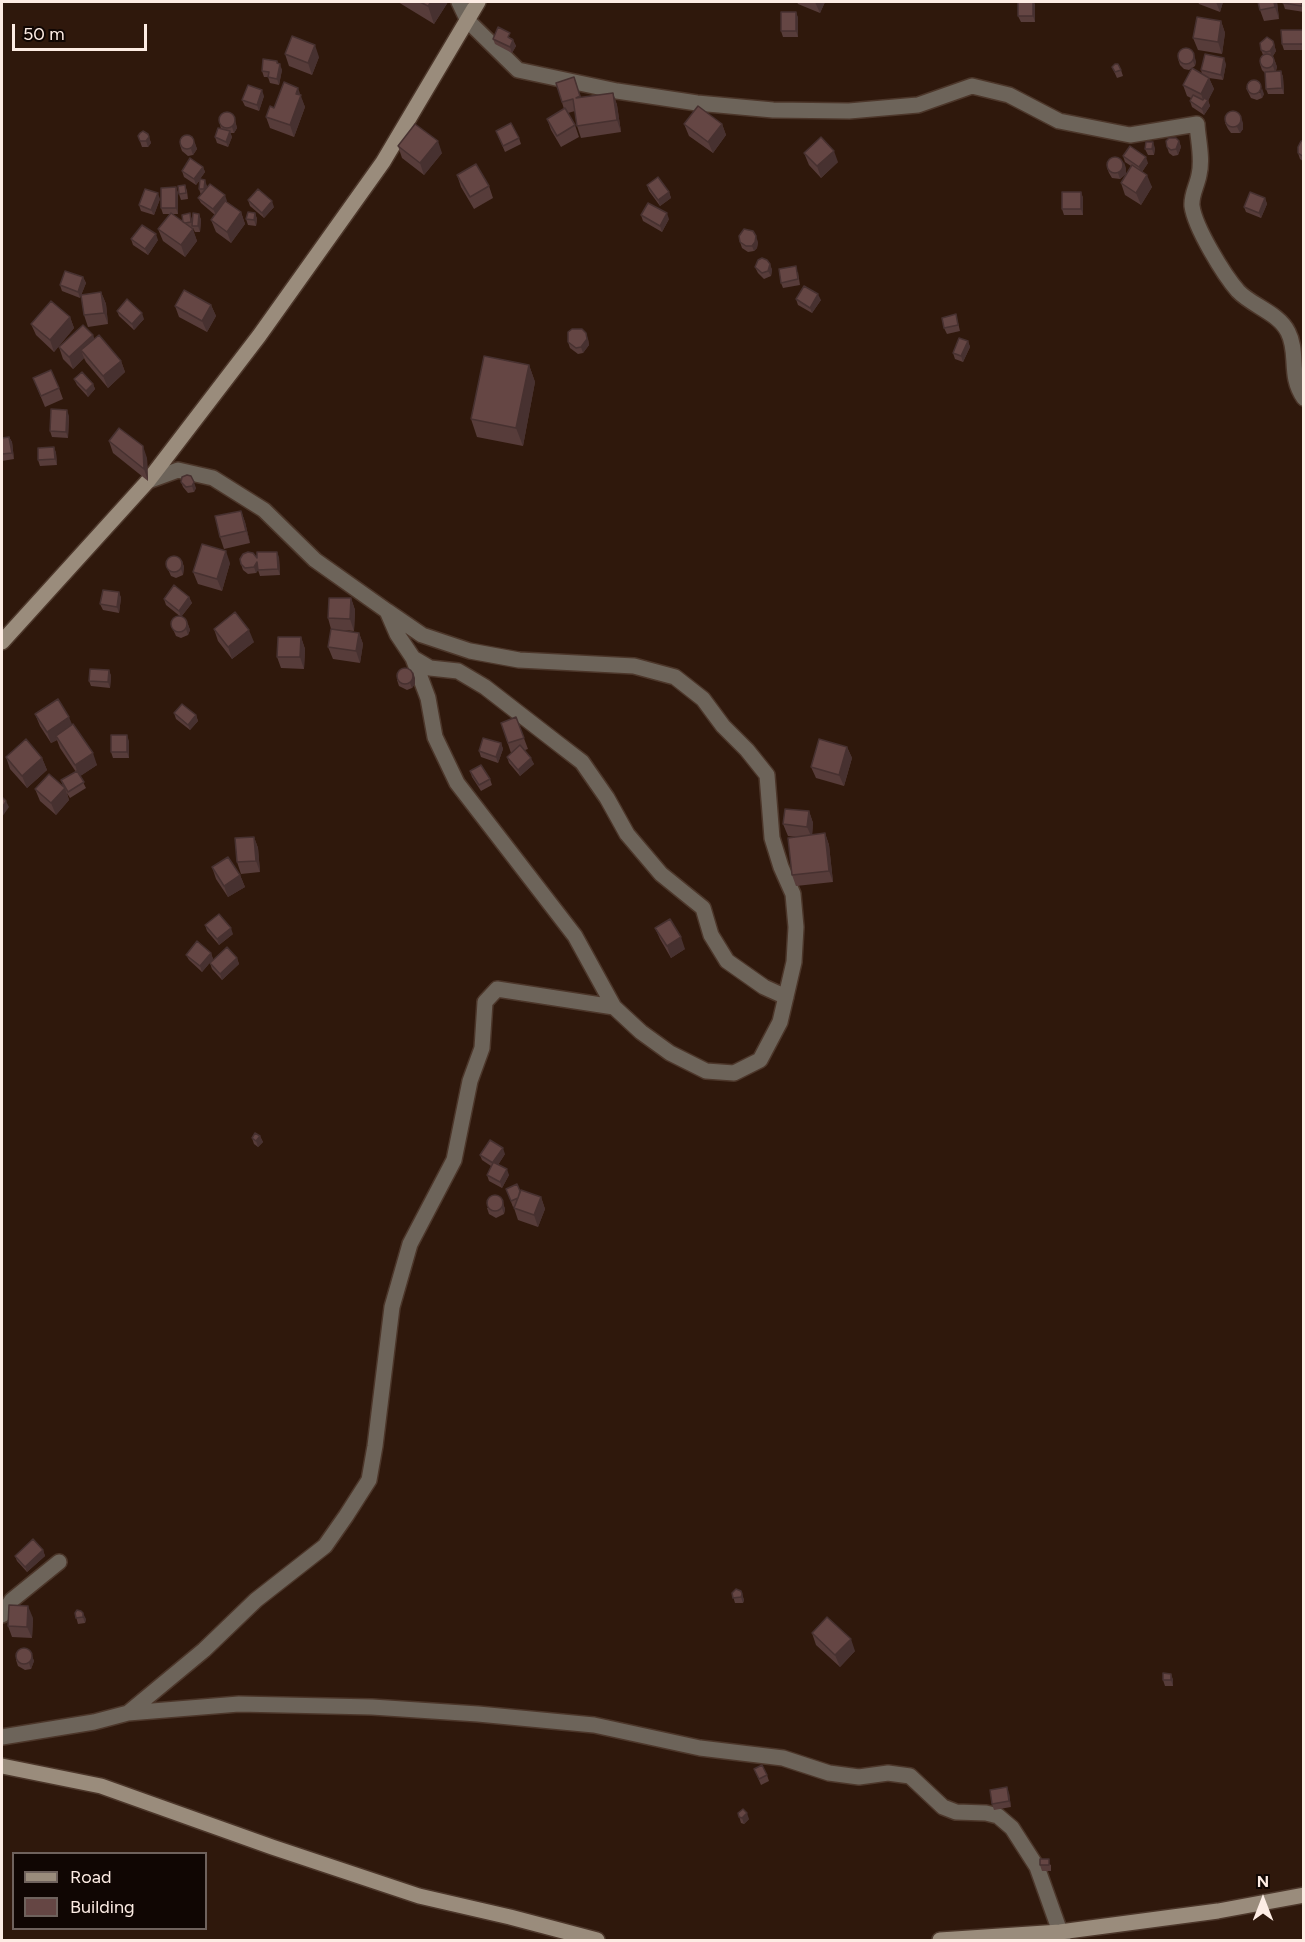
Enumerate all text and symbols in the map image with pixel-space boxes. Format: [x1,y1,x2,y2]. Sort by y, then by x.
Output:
scale bar [15,12,150,50]
text: 50 m [23,23,65,45]
legend [12,1852,207,1930]
text: Road [70,1866,111,1888]
north arrow [1233,1870,1293,1930]
text: N [1257,1872,1269,1891]
text: Building [70,1896,135,1918]

